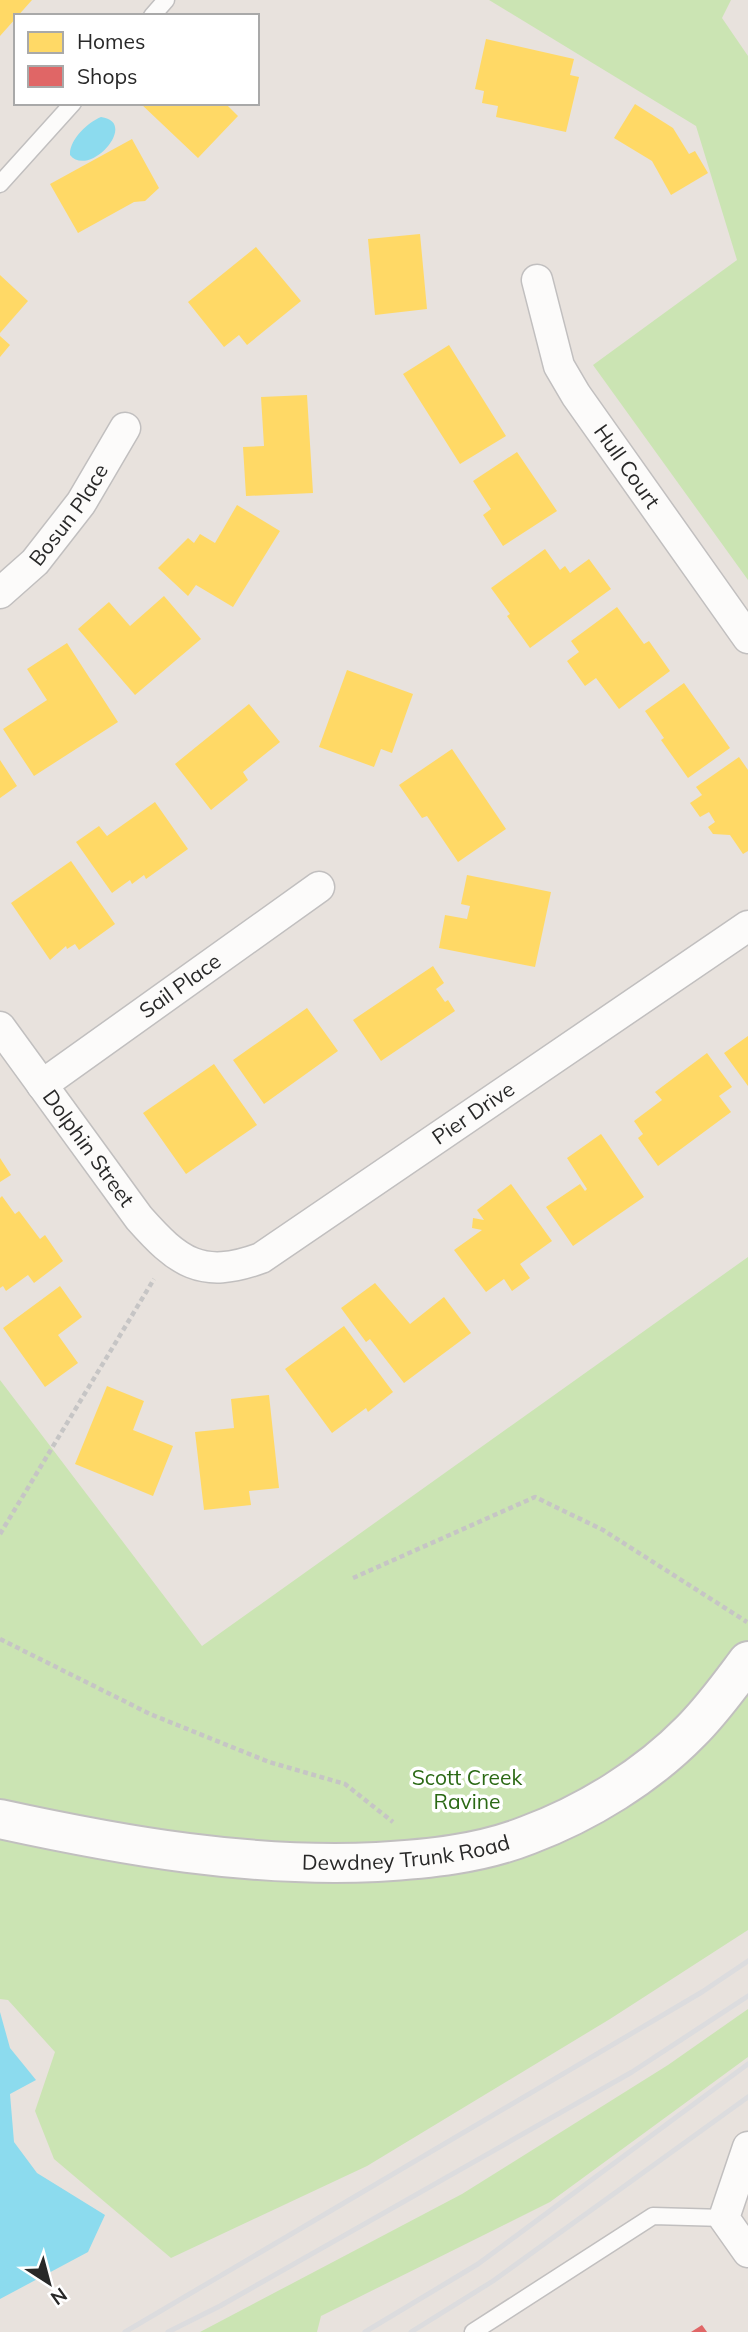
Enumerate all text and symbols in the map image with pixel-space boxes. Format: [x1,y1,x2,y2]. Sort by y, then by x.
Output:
legend [14,14,259,105]
text: Homes [77,28,145,54]
text: Shops [77,63,137,89]
street label: Hull Court [589,419,666,513]
street label: Bosun Place [23,459,113,571]
street label: Sail Place [134,947,226,1023]
street label: Pier Drive [427,1075,519,1150]
street label: Dolphin Street [38,1084,140,1211]
park label: Scott Creek Ravine [412,1764,522,1814]
street label: Dewdney Trunk Road [302,1828,512,1875]
north arrow [14,2248,84,2318]
text: N [46,2283,72,2311]

